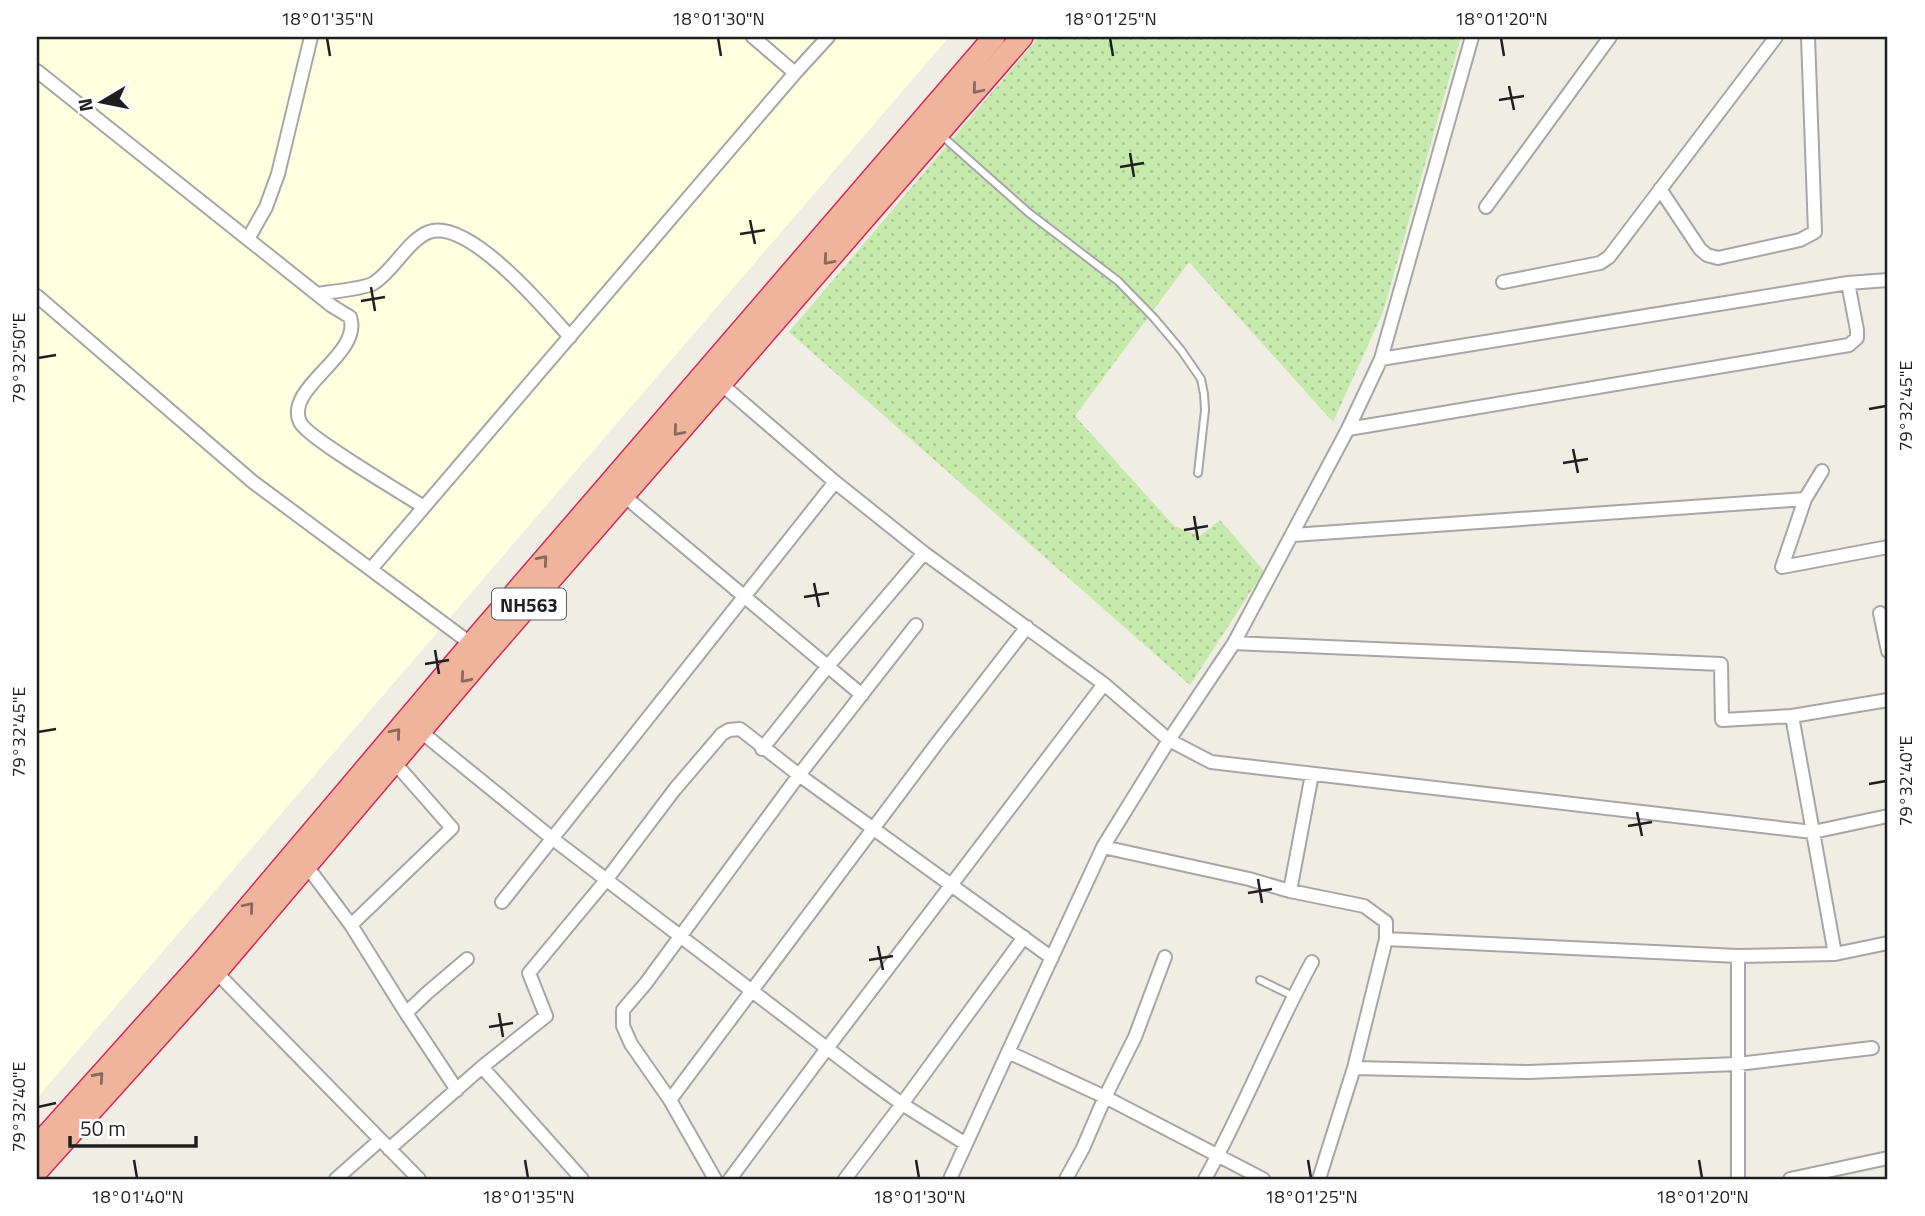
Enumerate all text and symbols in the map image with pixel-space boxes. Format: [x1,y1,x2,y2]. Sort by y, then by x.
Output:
text: 18°01'35"N [280,5,374,32]
text: 18°01'30"N [671,5,765,32]
text: 18°01'25"N [1063,5,1157,32]
text: 18°01'20"N [1454,5,1548,32]
north arrow [66,66,136,136]
one-way arrow [973,80,985,93]
text: N [69,96,100,114]
one-way arrow [824,252,836,265]
text: 79°32'50"E [5,312,32,403]
text: 79°32'45"E [1892,360,1919,451]
one-way arrow [674,423,686,436]
one-way arrow [535,555,547,568]
road number: NH563 [492,589,566,620]
one-way arrow [461,669,473,682]
text: 79°32'45"E [5,686,32,777]
one-way arrow [388,728,400,741]
text: 79°32'40"E [1892,735,1919,826]
one-way arrow [241,902,253,915]
text: 79°32'40"E [5,1061,32,1152]
one-way arrow [91,1072,103,1085]
scale bar [70,1104,196,1148]
text: 50 m [80,1112,126,1144]
text: 18°01'40"N [90,1183,184,1210]
text: 18°01'35"N [481,1183,575,1210]
text: 18°01'30"N [872,1183,966,1210]
text: 18°01'25"N [1264,1183,1358,1210]
text: 18°01'20"N [1655,1183,1749,1210]

